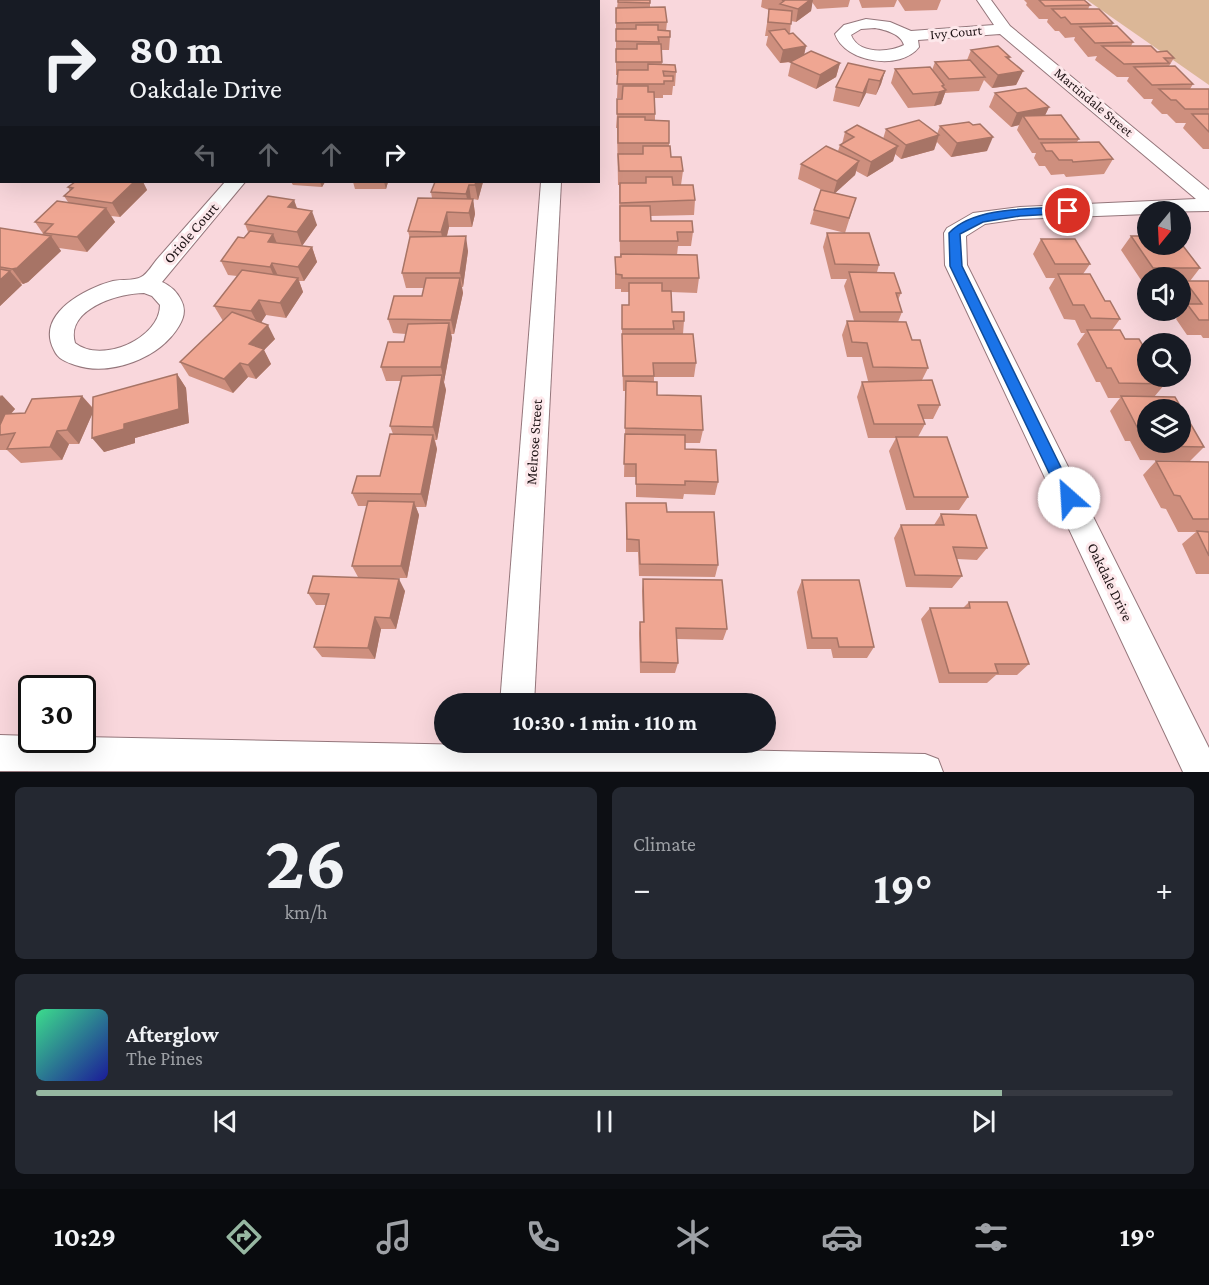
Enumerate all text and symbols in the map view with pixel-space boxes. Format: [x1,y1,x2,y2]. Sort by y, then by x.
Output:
street label: Ivy Court [929,22,983,42]
icon: right [30,24,108,102]
text: 80 m [129,25,223,72]
street label: Martindale Street [1051,64,1137,140]
text: Oakdale Drive [129,74,282,104]
icon: left [189,138,222,171]
icon: ahead [252,138,285,171]
icon: ahead [315,138,348,171]
icon: right [378,138,411,171]
pin [1042,185,1093,236]
icon: arrive [1051,194,1084,227]
street label: Oriole Court [161,199,222,266]
north arrow [1137,201,1191,255]
map controls [1137,201,1191,453]
button: sound [1137,267,1191,321]
button: search [1137,333,1191,387]
street label: Melrose Street [523,398,545,485]
button: layers [1137,399,1191,453]
position arrow [1037,466,1101,530]
street label: Oakdale Drive [1084,540,1136,624]
speed limit sign: 30 [18,675,96,753]
text: 10:30 · 1 min · 110 m [513,710,697,735]
text: 26 [265,818,347,905]
text: Climate [633,833,696,855]
text: 19° [874,863,932,913]
text: − [633,870,650,907]
text: + [1156,870,1173,907]
text: km/h [284,901,328,923]
text: Afterglow [126,1022,219,1047]
text: The Pines [126,1047,203,1069]
icon: previous [209,1105,242,1138]
icon: pause [588,1105,621,1138]
icon: next [967,1105,1000,1138]
icon: directions [223,1216,265,1258]
icon: music [373,1216,415,1258]
icon: phone [522,1216,564,1258]
icon: climate [672,1216,714,1258]
icon: car [821,1216,863,1258]
icon: filters [970,1216,1012,1258]
text: 10:29 [54,1222,116,1252]
text: 19° [1120,1222,1155,1252]

